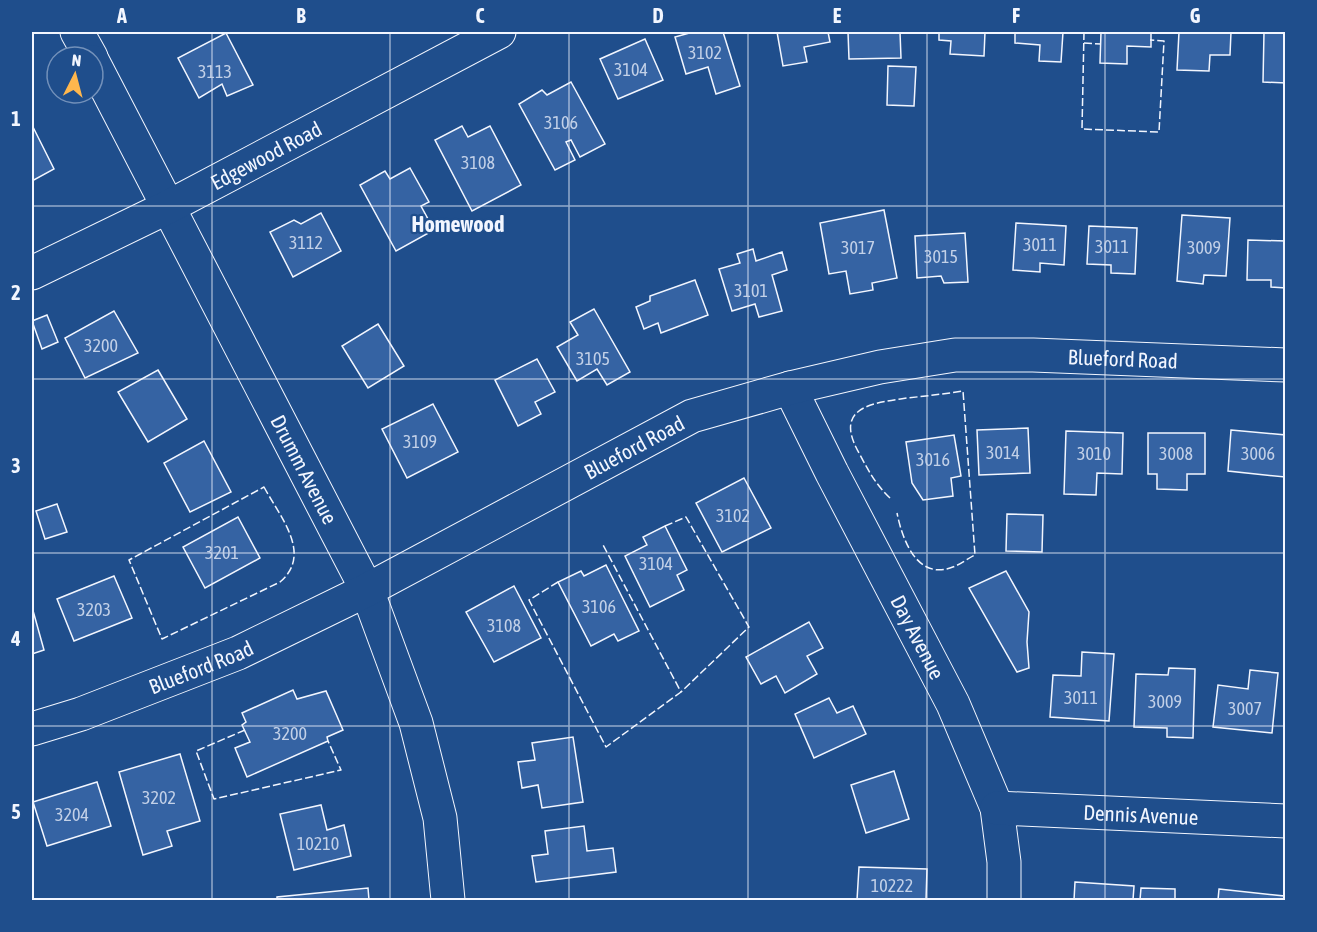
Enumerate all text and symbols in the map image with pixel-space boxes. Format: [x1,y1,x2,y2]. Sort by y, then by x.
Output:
text: A [116,4,127,27]
text: B [296,4,306,27]
text: C [476,4,485,27]
text: D [652,4,664,27]
text: E [833,4,842,27]
text: F [1012,4,1020,27]
text: G [1190,4,1201,27]
house number: 3102 [688,42,722,63]
north arrow [45,45,105,105]
text: N [71,51,82,70]
house number: 3104 [614,59,648,80]
house number: 3113 [198,61,232,82]
text: 1 [11,107,21,130]
house number: 3106 [544,112,578,133]
street label: Edgewood Road [206,116,325,194]
house number: 3108 [461,152,495,173]
district label: Homewood [412,211,504,237]
house number: 3112 [289,232,323,253]
house number: 3011 [1023,234,1057,255]
house number: 3011 [1095,236,1129,257]
house number: 3017 [841,237,875,258]
house number: 3009 [1187,237,1221,258]
house number: 3015 [924,246,958,267]
house number: 3101 [734,280,768,301]
text: 2 [11,281,21,304]
house number: 3200 [84,335,118,356]
street label: Blueford Road [1067,344,1178,373]
house number: 3105 [576,348,610,369]
street label: Drumm Avenue [266,411,343,528]
street label: Blueford Road [580,411,688,484]
house number: 3109 [403,431,437,452]
house number: 3014 [986,442,1020,463]
house number: 3010 [1077,443,1111,464]
house number: 3008 [1159,443,1193,464]
house number: 3006 [1241,443,1275,464]
house number: 3016 [916,449,950,470]
text: 3 [11,454,21,477]
house number: 3102 [716,505,750,526]
house number: 3201 [205,542,239,563]
house number: 3104 [639,553,673,574]
street label: Day Avenue [886,591,950,683]
house number: 3106 [582,596,616,617]
house number: 3203 [77,599,111,620]
house number: 3108 [487,615,521,636]
text: 4 [10,627,21,650]
street label: Blueford Road [145,635,257,698]
house number: 3011 [1064,687,1098,708]
house number: 3009 [1148,691,1182,712]
house number: 3007 [1228,698,1262,719]
house number: 3200 [273,723,307,744]
house number: 3202 [142,787,176,808]
text: 5 [11,800,21,823]
street label: Dennis Avenue [1083,800,1199,829]
house number: 3204 [55,804,89,825]
house number: 10210 [297,833,339,854]
house number: 10222 [871,875,913,896]

